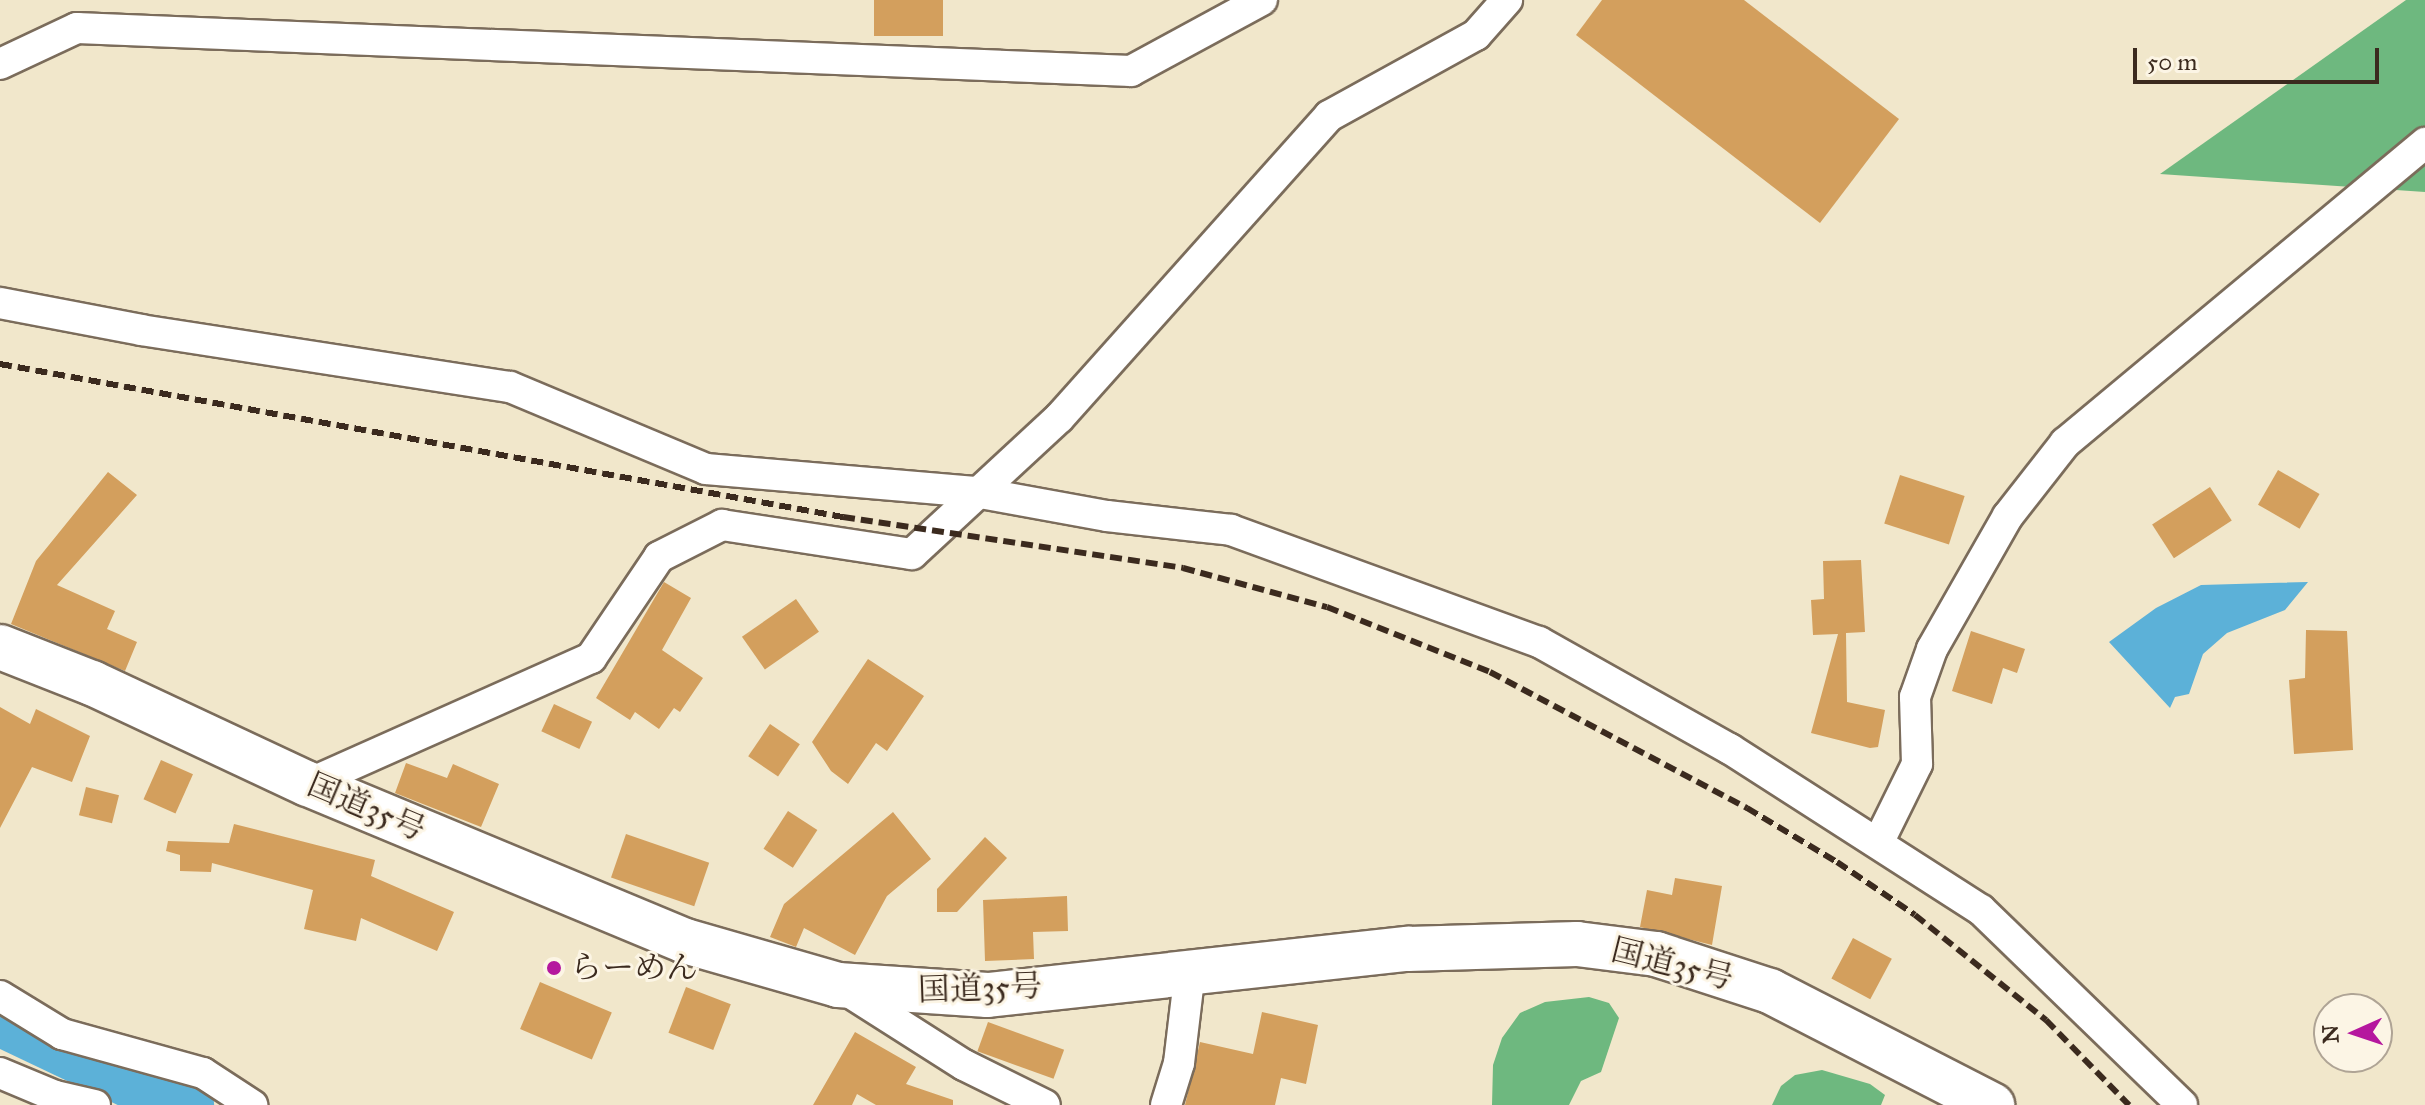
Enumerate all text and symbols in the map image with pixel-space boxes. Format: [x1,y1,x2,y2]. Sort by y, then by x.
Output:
scale bar [2137,32,2383,82]
text: 50 m [2147,47,2197,77]
street label: 国道35号 [302,766,430,850]
street label: 国道35号 [1607,931,1737,999]
place label: らーめん [570,949,698,987]
marker: らーめん [545,959,563,977]
street label: 国道35号 [918,968,1042,1010]
north arrow [2313,993,2393,1073]
text: N [2317,1024,2345,1044]

